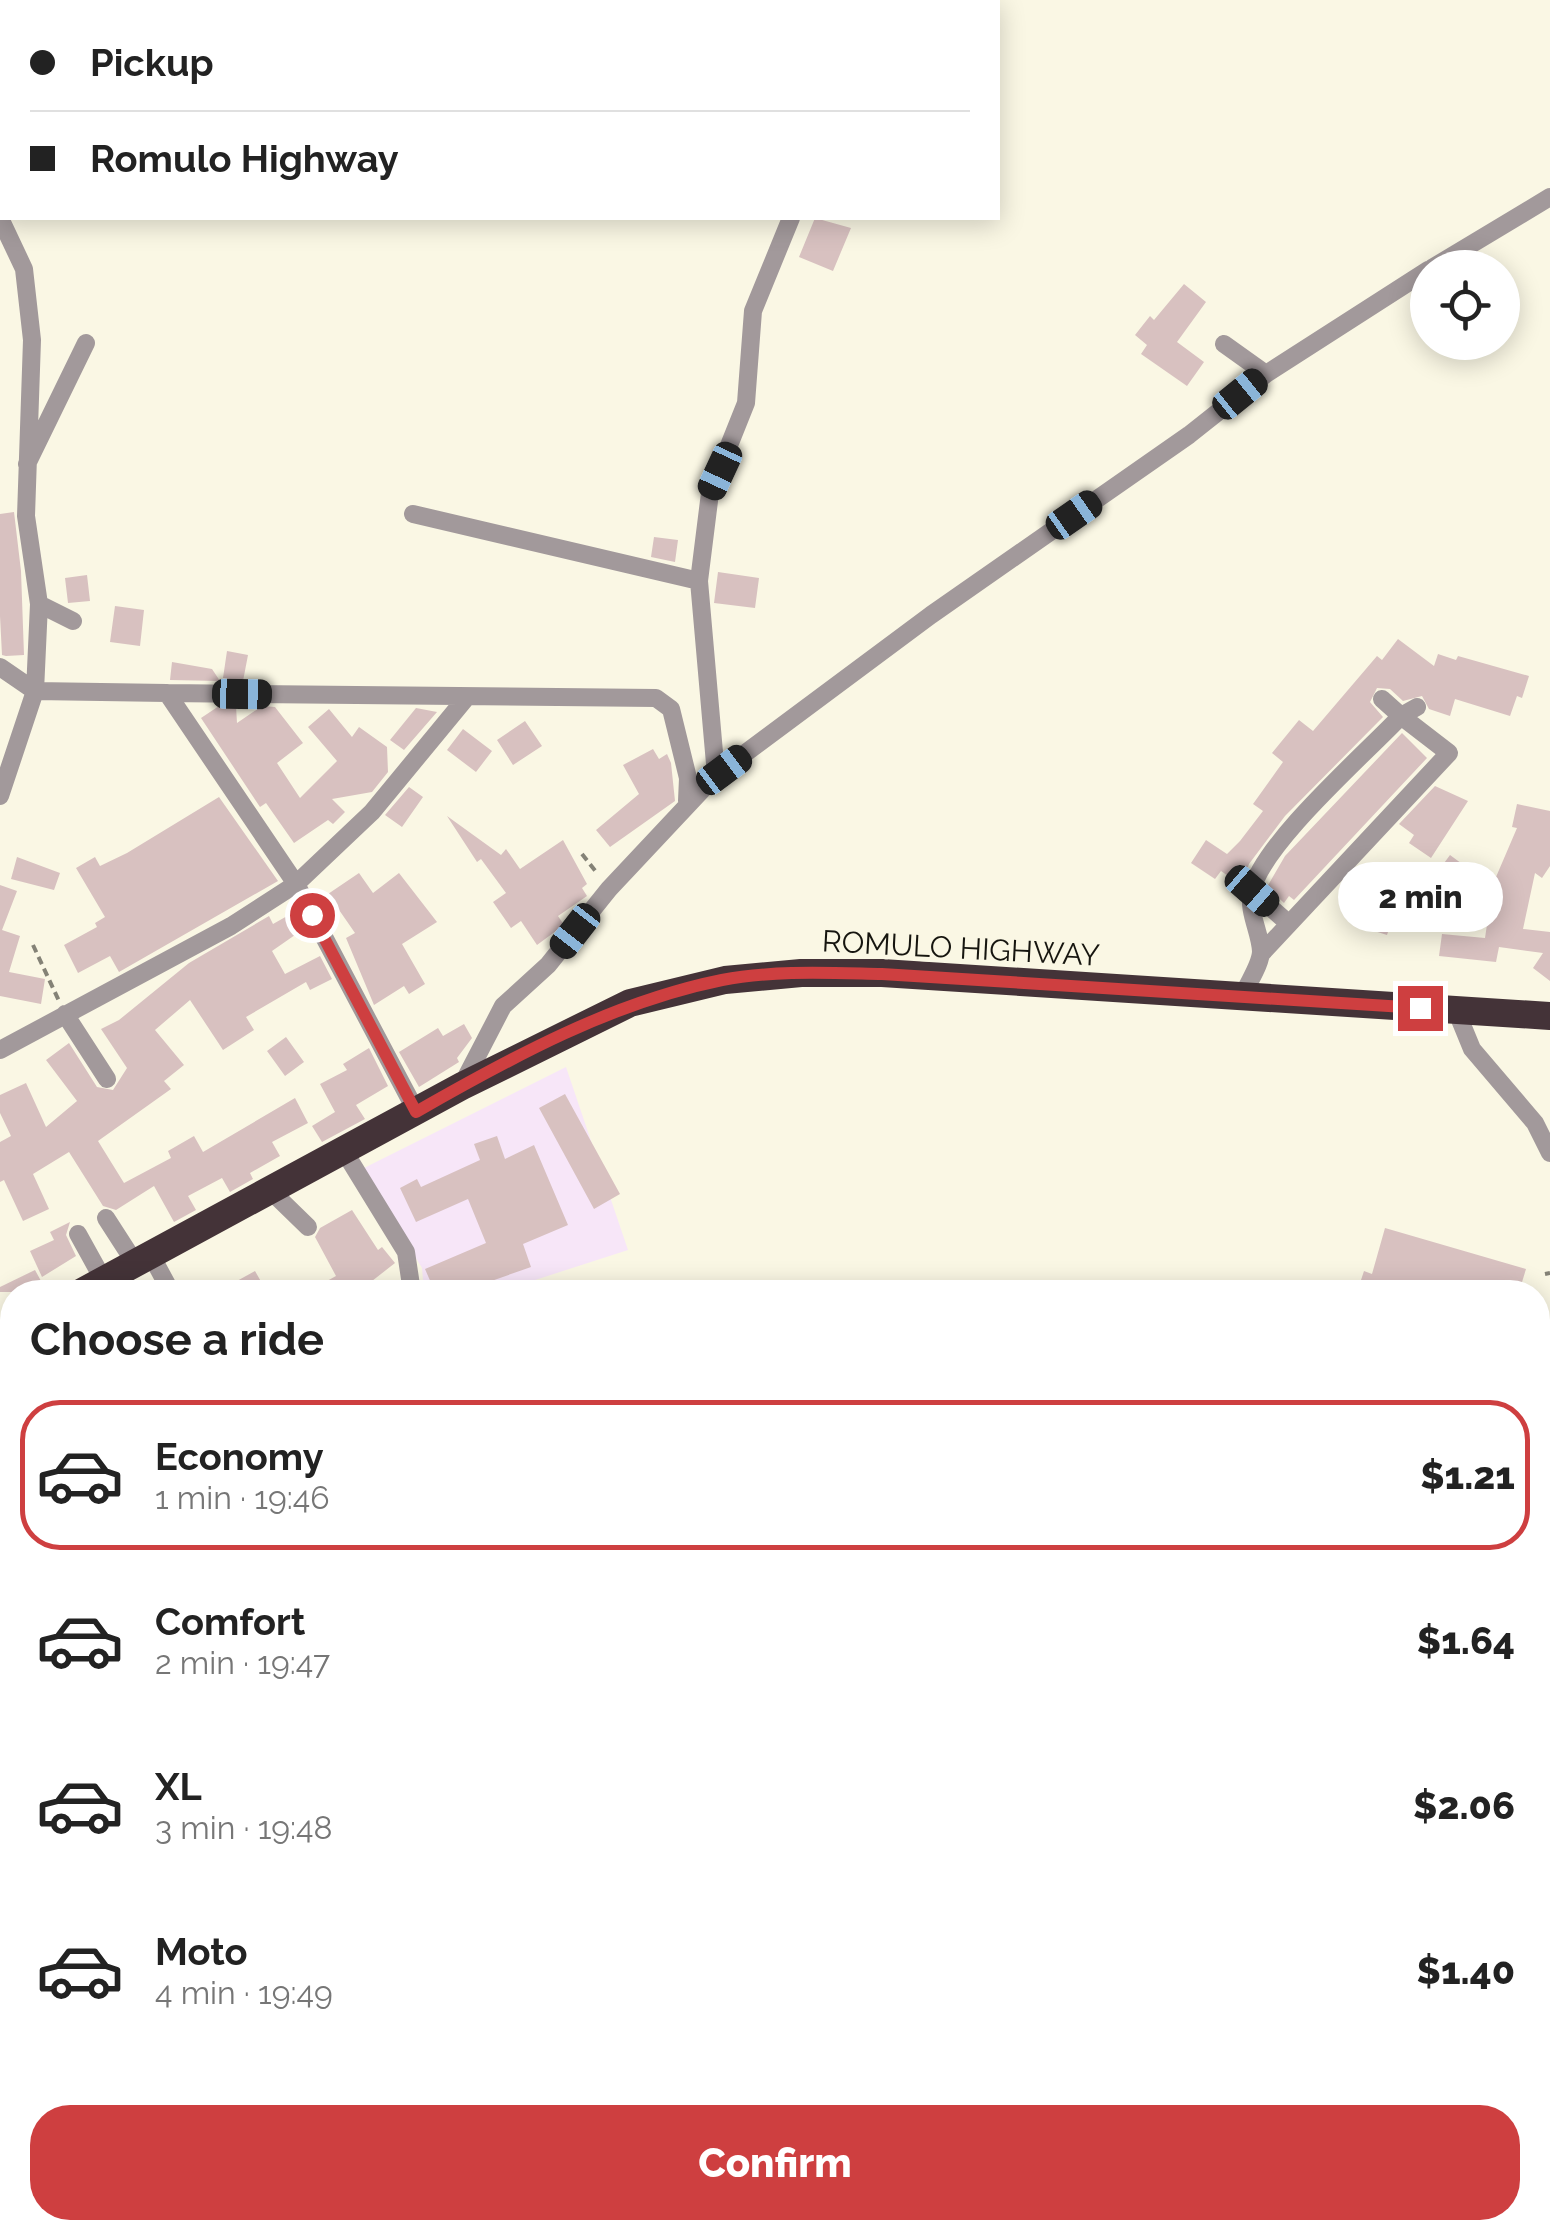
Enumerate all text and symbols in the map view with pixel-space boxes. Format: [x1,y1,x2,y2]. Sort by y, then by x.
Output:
text: Pickup [90,40,214,85]
text: Romulo Highway [90,136,399,181]
map controls [1410,250,1520,360]
button: locate [1410,250,1520,360]
car [1207,363,1273,425]
car [694,437,746,505]
car [1041,486,1107,544]
car [212,678,272,710]
car [691,740,757,800]
car [1220,860,1284,922]
callout: 2 min [1338,863,1502,933]
text: 2 min [1378,878,1463,915]
route start [290,893,335,938]
car [545,898,605,964]
street label: ROMULO HIGHWAY [821,923,1101,973]
route end [1398,986,1443,1031]
text: Choose a ride [30,1313,324,1366]
icon: car [35,1430,125,1520]
text: Economy [155,1434,324,1479]
text: $1.21 [1420,1453,1515,1498]
text: 1 min · 19:46 [155,1479,330,1516]
icon: car [35,1595,125,1685]
text: Comfort [155,1599,305,1644]
text: $1.64 [1417,1618,1515,1663]
text: 2 min · 19:47 [155,1644,330,1681]
icon: car [35,1760,125,1850]
text: XL [155,1764,202,1809]
text: $2.06 [1413,1783,1515,1828]
text: 3 min · 19:48 [155,1809,333,1846]
icon: car [35,1925,125,2015]
text: Moto [155,1929,248,1974]
text: $1.40 [1417,1948,1515,1993]
text: 4 min · 19:49 [155,1974,333,2011]
button: Confirm [30,2105,1520,2220]

